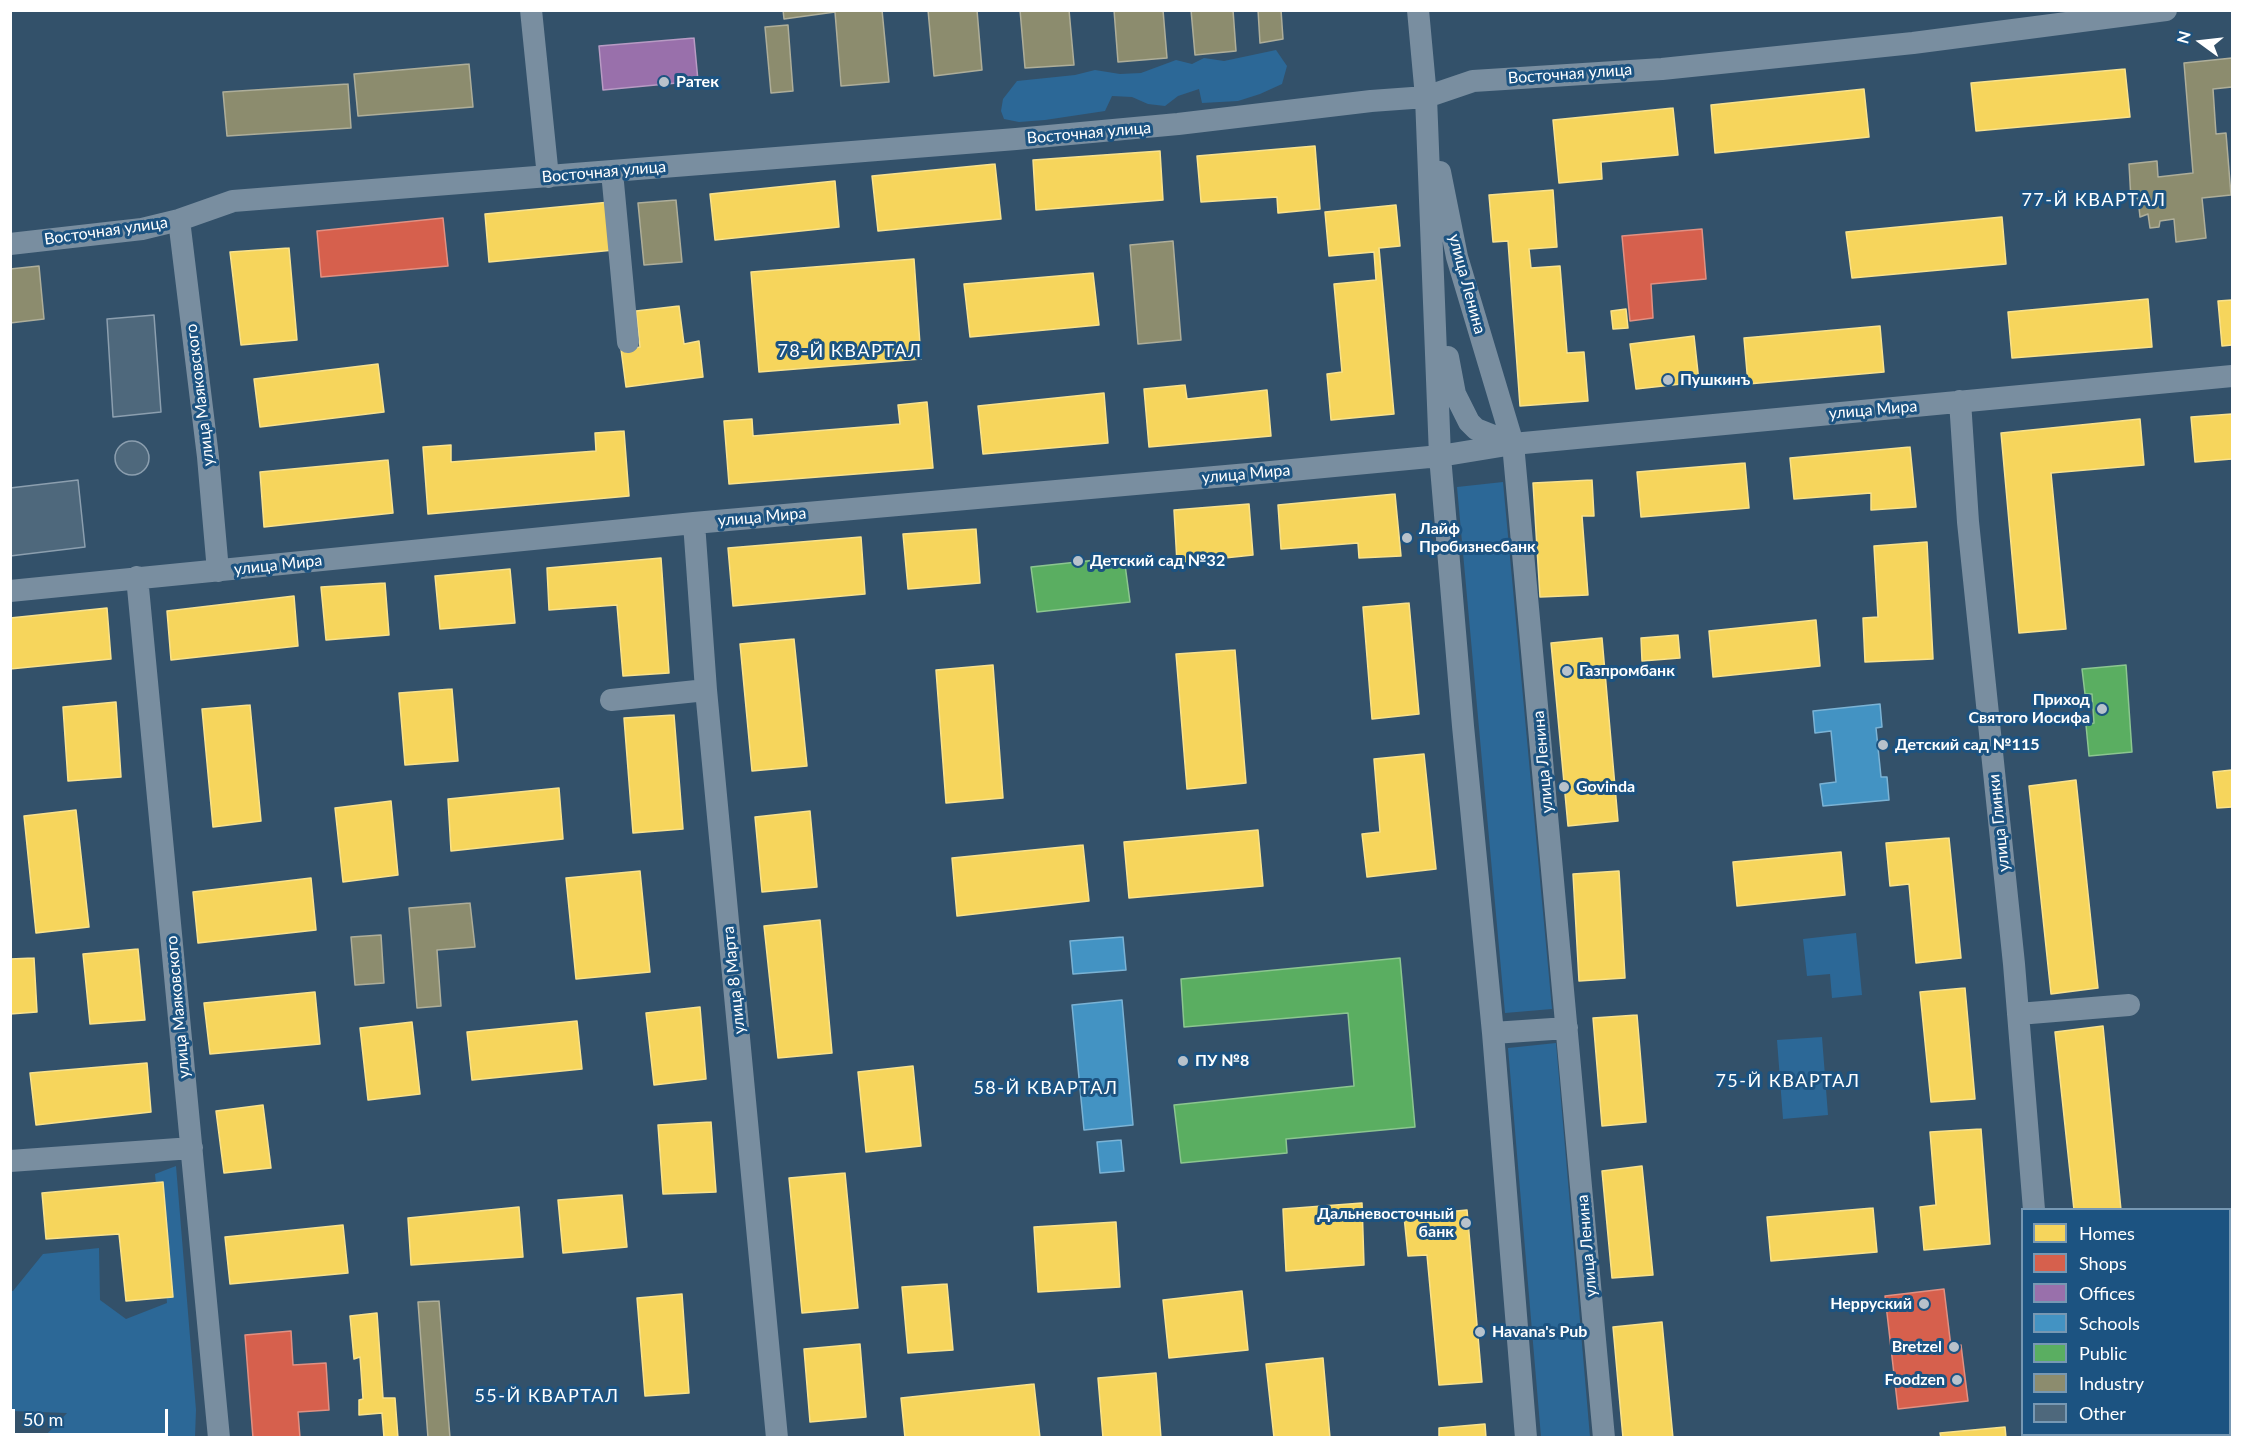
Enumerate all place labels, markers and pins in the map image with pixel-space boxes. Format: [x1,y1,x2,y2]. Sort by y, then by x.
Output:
place label: Ратек [676,72,719,92]
marker: Ратек [657,75,671,89]
place label: Пушкинъ [1680,370,1750,390]
marker: Пушкинъ [1661,373,1675,387]
place label: Лайф Пробизнесбанк [1419,519,1536,557]
marker: Лайф Пробизнесбанк [1400,531,1414,545]
place label: Детский сад №32 [1090,551,1225,571]
marker: Детский сад №32 [1071,554,1085,568]
place label: Газпромбанк [1579,661,1675,681]
marker: Газпромбанк [1560,664,1574,678]
place label: Приход Святого Иосифа [1969,690,2090,728]
marker: Приход Святого Иосифа [2095,702,2109,716]
place label: Детский сад №115 [1895,735,2039,755]
marker: Детский сад №115 [1876,738,1890,752]
place label: Govinda [1576,777,1635,797]
marker: Govinda [1557,780,1571,794]
place label: ПУ №8 [1195,1051,1249,1071]
marker: ПУ №8 [1176,1054,1190,1068]
place label: Дальневосточный банк [1317,1204,1454,1242]
marker: Дальневосточный банк [1459,1216,1473,1230]
place label: Нерруский [1830,1294,1912,1314]
marker: Нерруский [1917,1297,1931,1311]
place label: Havana's Pub [1492,1322,1587,1342]
marker: Havana's Pub [1473,1325,1487,1339]
place label: Bretzel [1892,1337,1942,1357]
marker: Bretzel [1947,1340,1961,1354]
place label: Foodzen [1884,1370,1945,1390]
marker: Foodzen [1950,1373,1964,1387]

